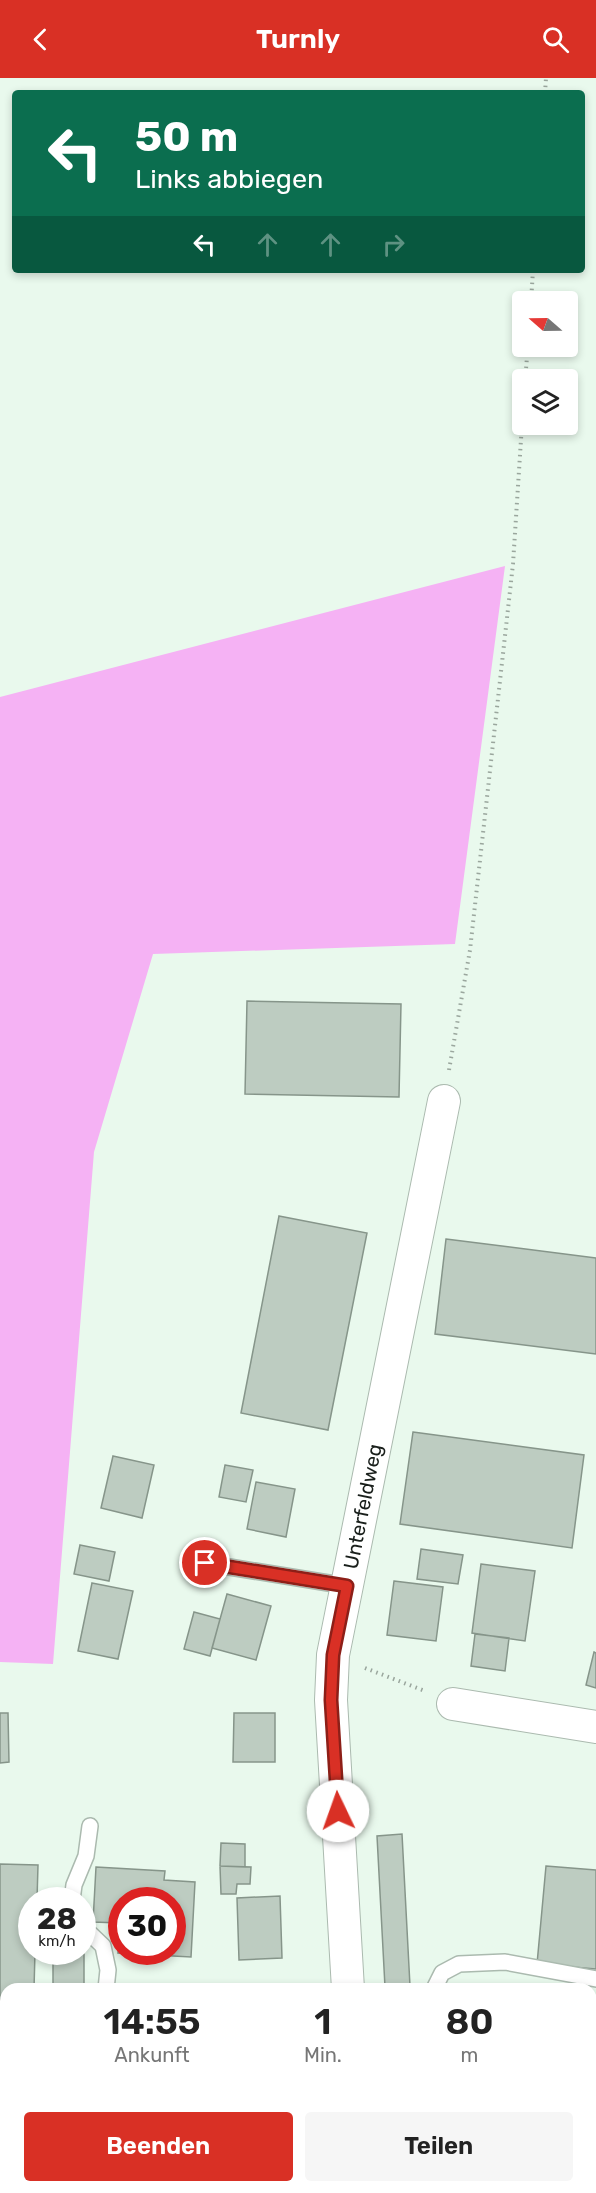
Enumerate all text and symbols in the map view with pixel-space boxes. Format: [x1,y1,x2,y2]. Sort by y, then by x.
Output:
icon: back [24,23,57,56]
text: Turnly [256,23,340,55]
icon: search [539,23,572,56]
text: 50 m [135,112,238,162]
icon: left [36,114,114,192]
text: Links abbiegen [135,163,323,195]
icon: left [188,228,221,261]
icon: ahead [251,228,284,261]
icon: ahead [314,228,347,261]
icon: right [377,228,410,261]
north arrow [512,291,578,357]
map controls [512,291,578,435]
button: layers [512,369,578,435]
street label: Unterfeldweg [339,1442,387,1571]
pin [179,1537,230,1588]
icon: arrive [188,1546,221,1579]
position arrow [306,1779,370,1843]
speed limit sign: 30 [108,1887,186,1965]
text: 28 [37,1901,77,1937]
text: km/h [38,1932,76,1950]
text: 14:55 [104,2000,200,2043]
text: 1 [314,2000,332,2043]
text: 80 [445,2000,493,2043]
text: Ankunft [114,2043,190,2067]
text: Min. [304,2043,342,2067]
text: m [461,2043,478,2067]
button: Beenden [24,2112,293,2181]
button: Teilen [305,2112,573,2181]

